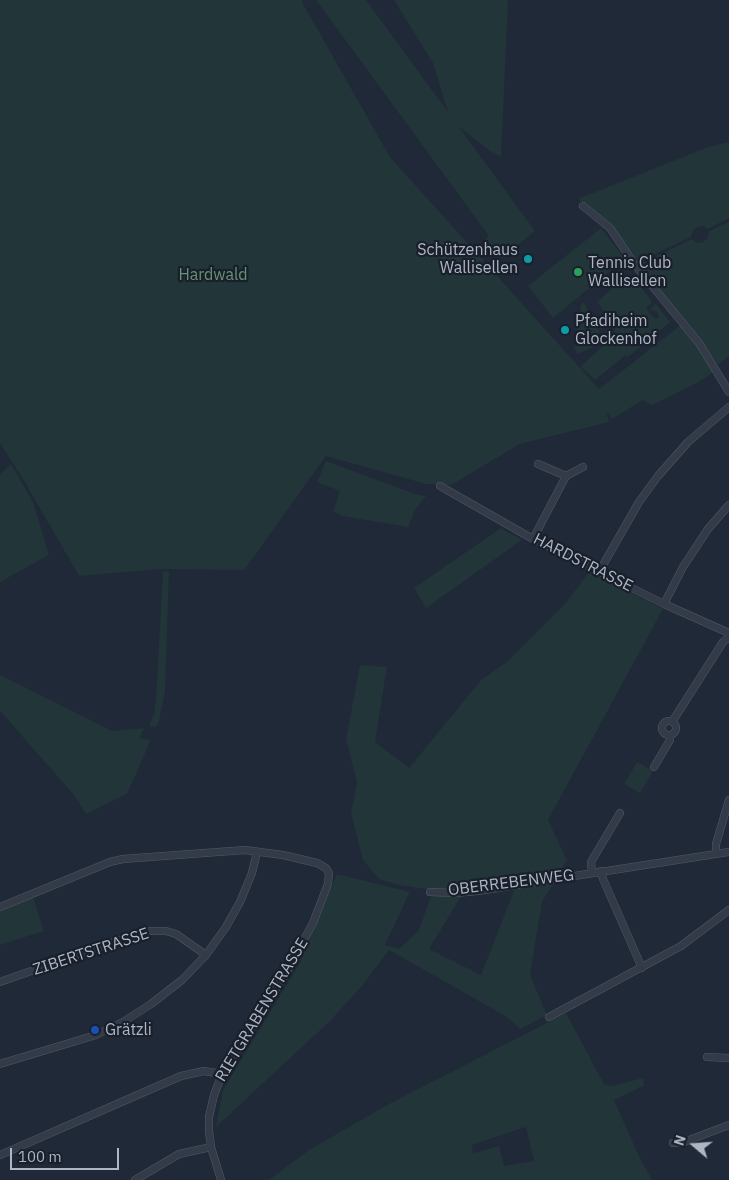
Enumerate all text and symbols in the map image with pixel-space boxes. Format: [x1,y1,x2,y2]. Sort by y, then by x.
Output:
place label: Schützenhaus Wallisellen [417,240,518,278]
marker: Schützenhaus Wallisellen [522,253,534,265]
place label: Tennis Club Wallisellen [588,253,671,291]
park label: Hardwald [178,265,248,285]
marker: Tennis Club Wallisellen [572,266,584,278]
place label: Pfadiheim Glockenhof [575,311,657,349]
marker: Pfadiheim Glockenhof [559,324,571,336]
street label: HARDSTRASSE [530,530,636,596]
street label: OBERREBENWEG [447,866,575,900]
street label: ZIBERTSTRASSE [31,924,151,980]
street label: RIETGRABENSTRASSE [212,935,312,1085]
place label: Grätzli [105,1020,152,1040]
marker: Grätzli [89,1024,101,1036]
north arrow [669,1120,719,1170]
text: N [670,1133,690,1148]
scale bar [12,1138,121,1170]
text: 100 m [18,1147,62,1166]

